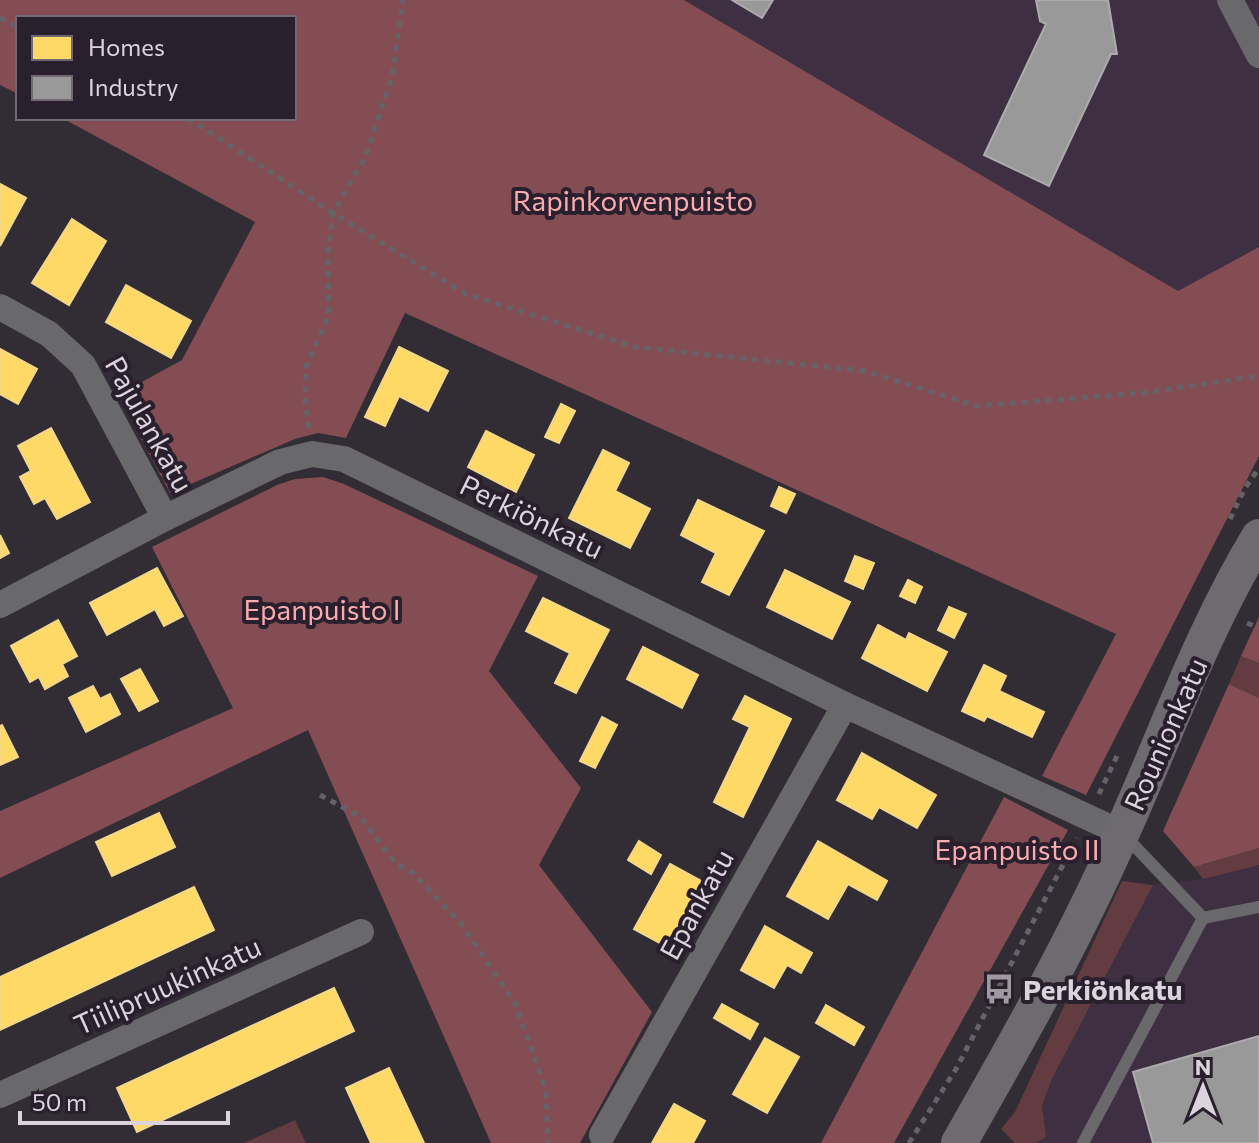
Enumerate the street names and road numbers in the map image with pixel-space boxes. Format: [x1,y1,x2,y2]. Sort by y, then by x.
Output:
street label: Pajulankatu [99,350,201,498]
street label: Perkiönkatu [455,467,609,565]
street label: Rounionkatu [1116,653,1214,815]
street label: Epankatu [652,843,740,965]
street label: Tiilipruukinkatu [68,929,266,1041]

